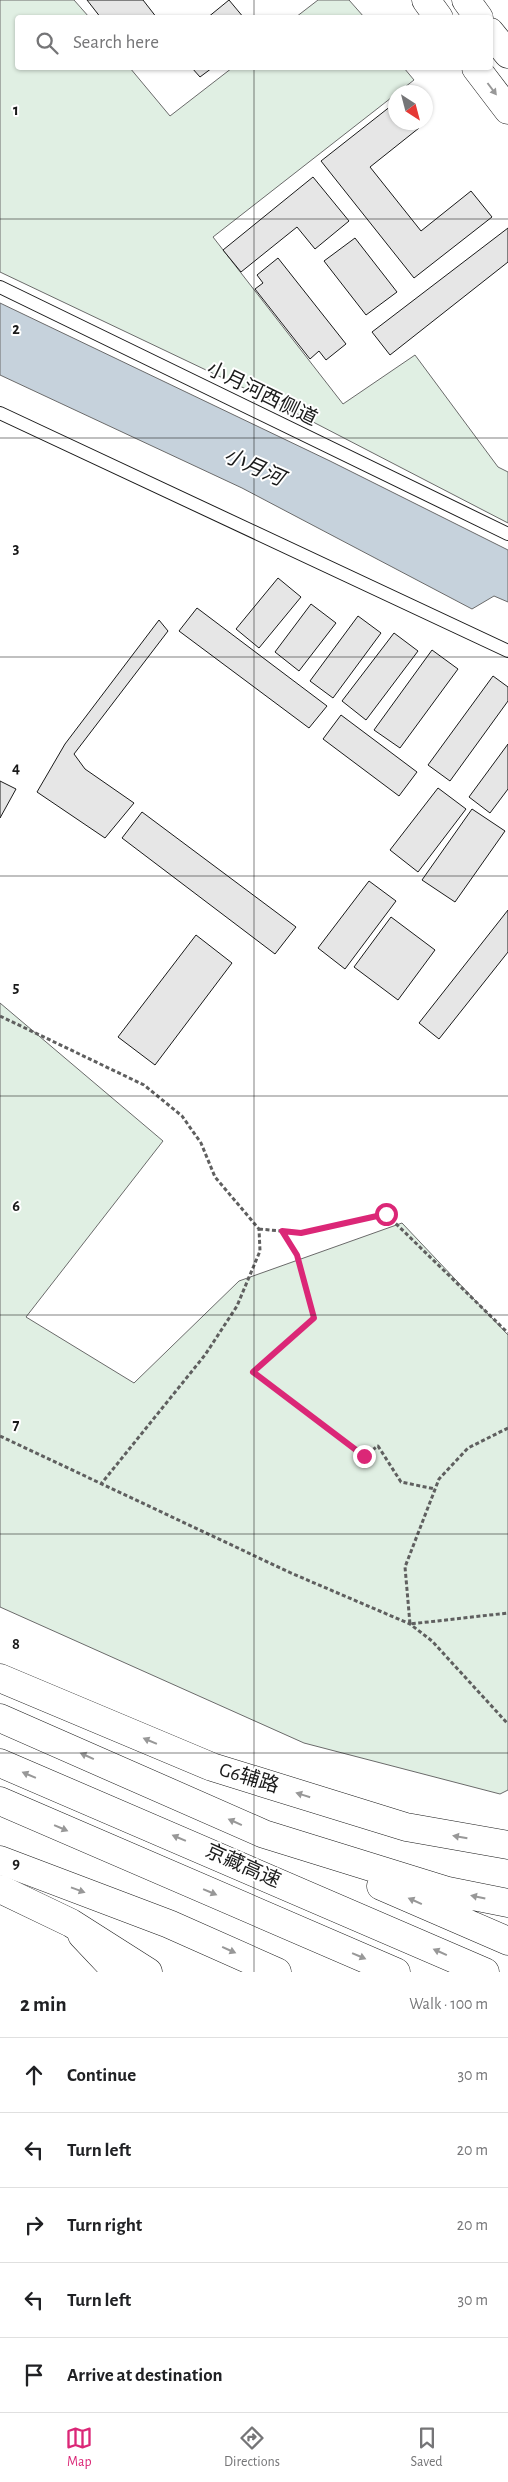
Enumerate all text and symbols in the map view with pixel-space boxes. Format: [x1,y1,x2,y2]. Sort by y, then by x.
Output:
search box [15,15,493,70]
icon: search [33,29,61,57]
text: Search here [73,33,159,52]
one-way arrow [487,82,497,96]
north arrow [388,85,433,130]
text: 1 [13,102,19,118]
text: 2 [12,321,20,337]
street label: 小月河西侧道 [204,358,321,429]
water label: 小月河 [221,444,291,491]
text: 3 [13,540,20,556]
text: 4 [12,760,20,776]
text: 5 [13,979,20,995]
text: 6 [12,1198,20,1214]
route start [375,1203,398,1226]
text: 7 [13,1417,20,1433]
route end [353,1445,376,1468]
text: 8 [12,1636,20,1652]
one-way arrow [142,1737,157,1745]
one-way arrow [80,1752,94,1760]
street label: G6辅路 [217,1759,282,1797]
one-way arrow [21,1771,36,1779]
one-way arrow [296,1791,311,1799]
one-way arrow [228,1817,242,1825]
one-way arrow [54,1824,68,1832]
one-way arrow [452,1832,468,1840]
one-way arrow [172,1834,186,1842]
street label: 京藏高速 [202,1839,284,1891]
text: 9 [12,1855,20,1871]
one-way arrow [71,1887,86,1894]
one-way arrow [203,1888,217,1896]
one-way arrow [470,1893,486,1901]
one-way arrow [408,1896,422,1904]
one-way arrow [222,1947,236,1955]
one-way arrow [433,1948,447,1956]
one-way arrow [352,1953,366,1961]
text: 2 min [20,1994,67,2015]
text: Walk · 100 m [409,1996,488,2012]
icon: ahead [20,2061,48,2089]
text: Continue [67,2066,136,2085]
text: 30 m [458,2067,488,2083]
icon: left [20,2136,48,2164]
text: Turn left [67,2141,131,2160]
text: 20 m [457,2142,488,2158]
icon: right [20,2211,48,2239]
text: Turn right [67,2216,142,2235]
text: 20 m [457,2217,488,2233]
icon: left [20,2286,48,2314]
text: Turn left [67,2291,131,2310]
text: 30 m [458,2292,488,2308]
icon: arrive [20,2361,48,2389]
text: Arrive at destination [67,2366,223,2385]
tab: Map [65,2424,93,2471]
tab: Directions [224,2424,280,2471]
tab: Saved [411,2424,443,2471]

